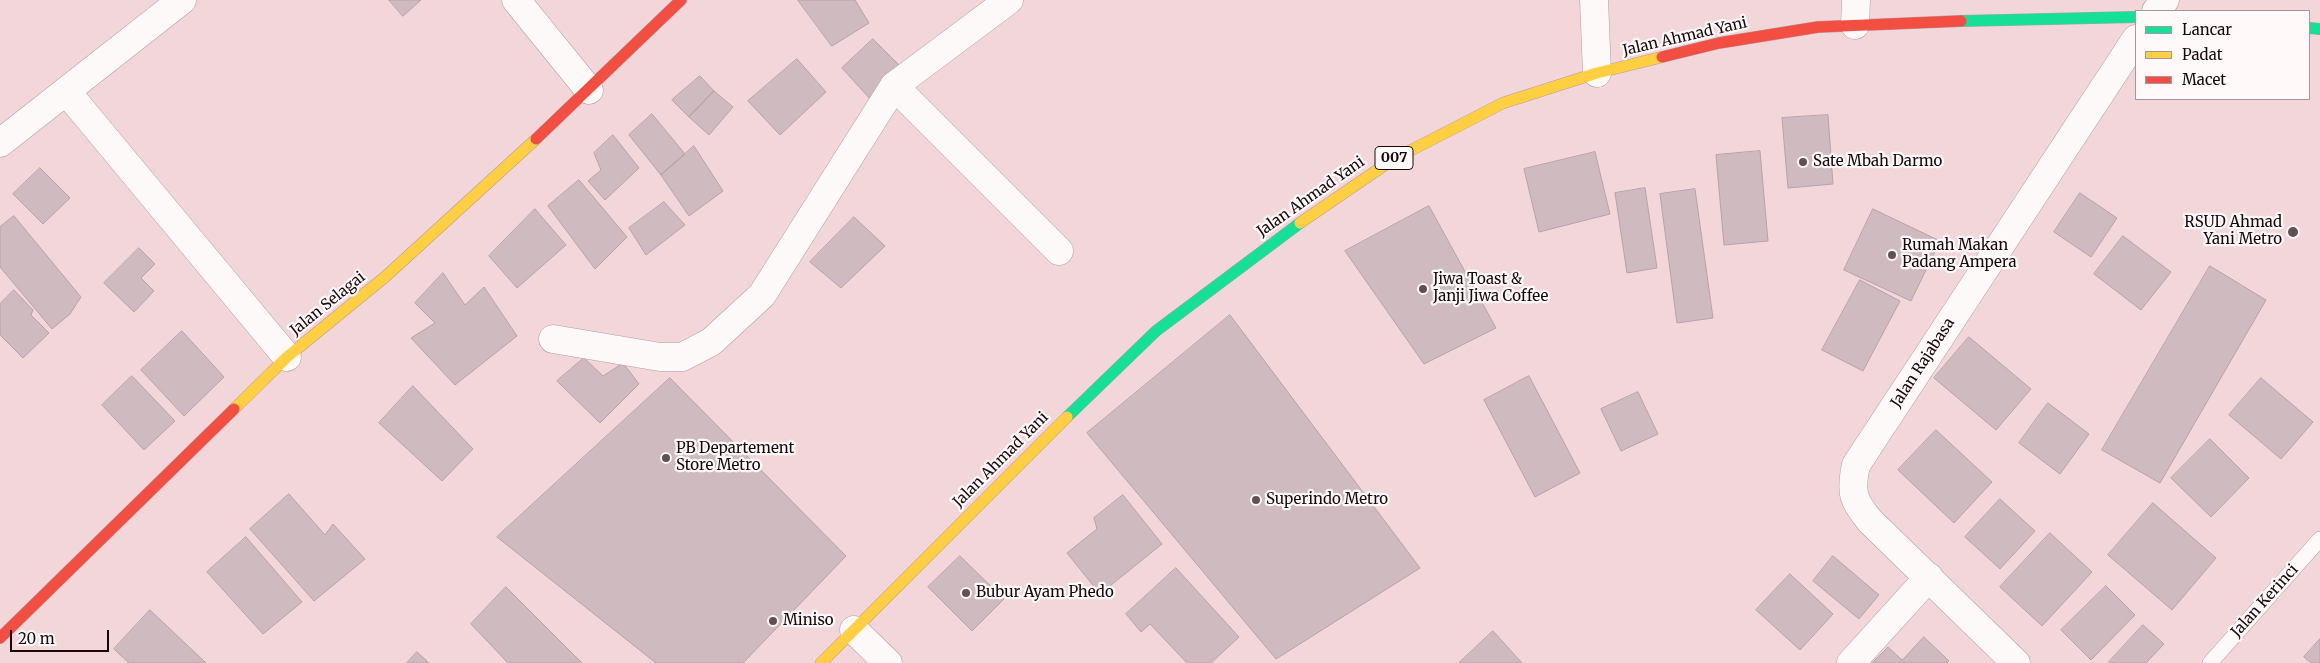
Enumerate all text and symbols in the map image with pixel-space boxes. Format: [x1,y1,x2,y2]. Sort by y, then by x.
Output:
legend [2135,10,2310,100]
street label: Jalan Ahmad Yani [1621,14,1749,60]
text: Lancar [2182,20,2232,39]
text: Padat [2182,45,2222,64]
text: Macet [2182,70,2226,89]
road number: 007 [1375,146,1413,170]
street label: Jalan Ahmad Yani [1254,153,1368,241]
place label: Sate Mbah Darmo [1813,153,1942,171]
marker: Sate Mbah Darmo [1797,156,1809,168]
place label: RSUD Ahmad Yani Metro [2184,214,2282,249]
marker: RSUD Ahmad Yani Metro [2286,225,2300,239]
place label: Rumah Makan Padang Ampera [1902,237,2016,272]
marker: Rumah Makan Padang Ampera [1886,249,1898,261]
street label: Jalan Selagai [287,268,369,340]
place label: Jiwa Toast & Janji Jiwa Coffee [1433,271,1548,306]
marker: Jiwa Toast & Janji Jiwa Coffee [1417,283,1429,295]
street label: Jalan Rajabasa [1887,315,1959,411]
street label: Jalan Ahmad Yani [950,409,1052,511]
place label: PB Departement Store Metro [676,440,794,475]
marker: PB Departement Store Metro [660,452,672,464]
place label: Superindo Metro [1266,491,1388,509]
marker: Superindo Metro [1250,494,1262,506]
street label: Jalan Kerinci [2228,561,2302,641]
place label: Bubur Ayam Phedo [976,584,1114,602]
marker: Bubur Ayam Phedo [960,587,972,599]
place label: Miniso [783,612,834,630]
marker: Miniso [767,615,779,627]
scale bar [12,620,111,652]
text: 20 m [18,629,55,648]

